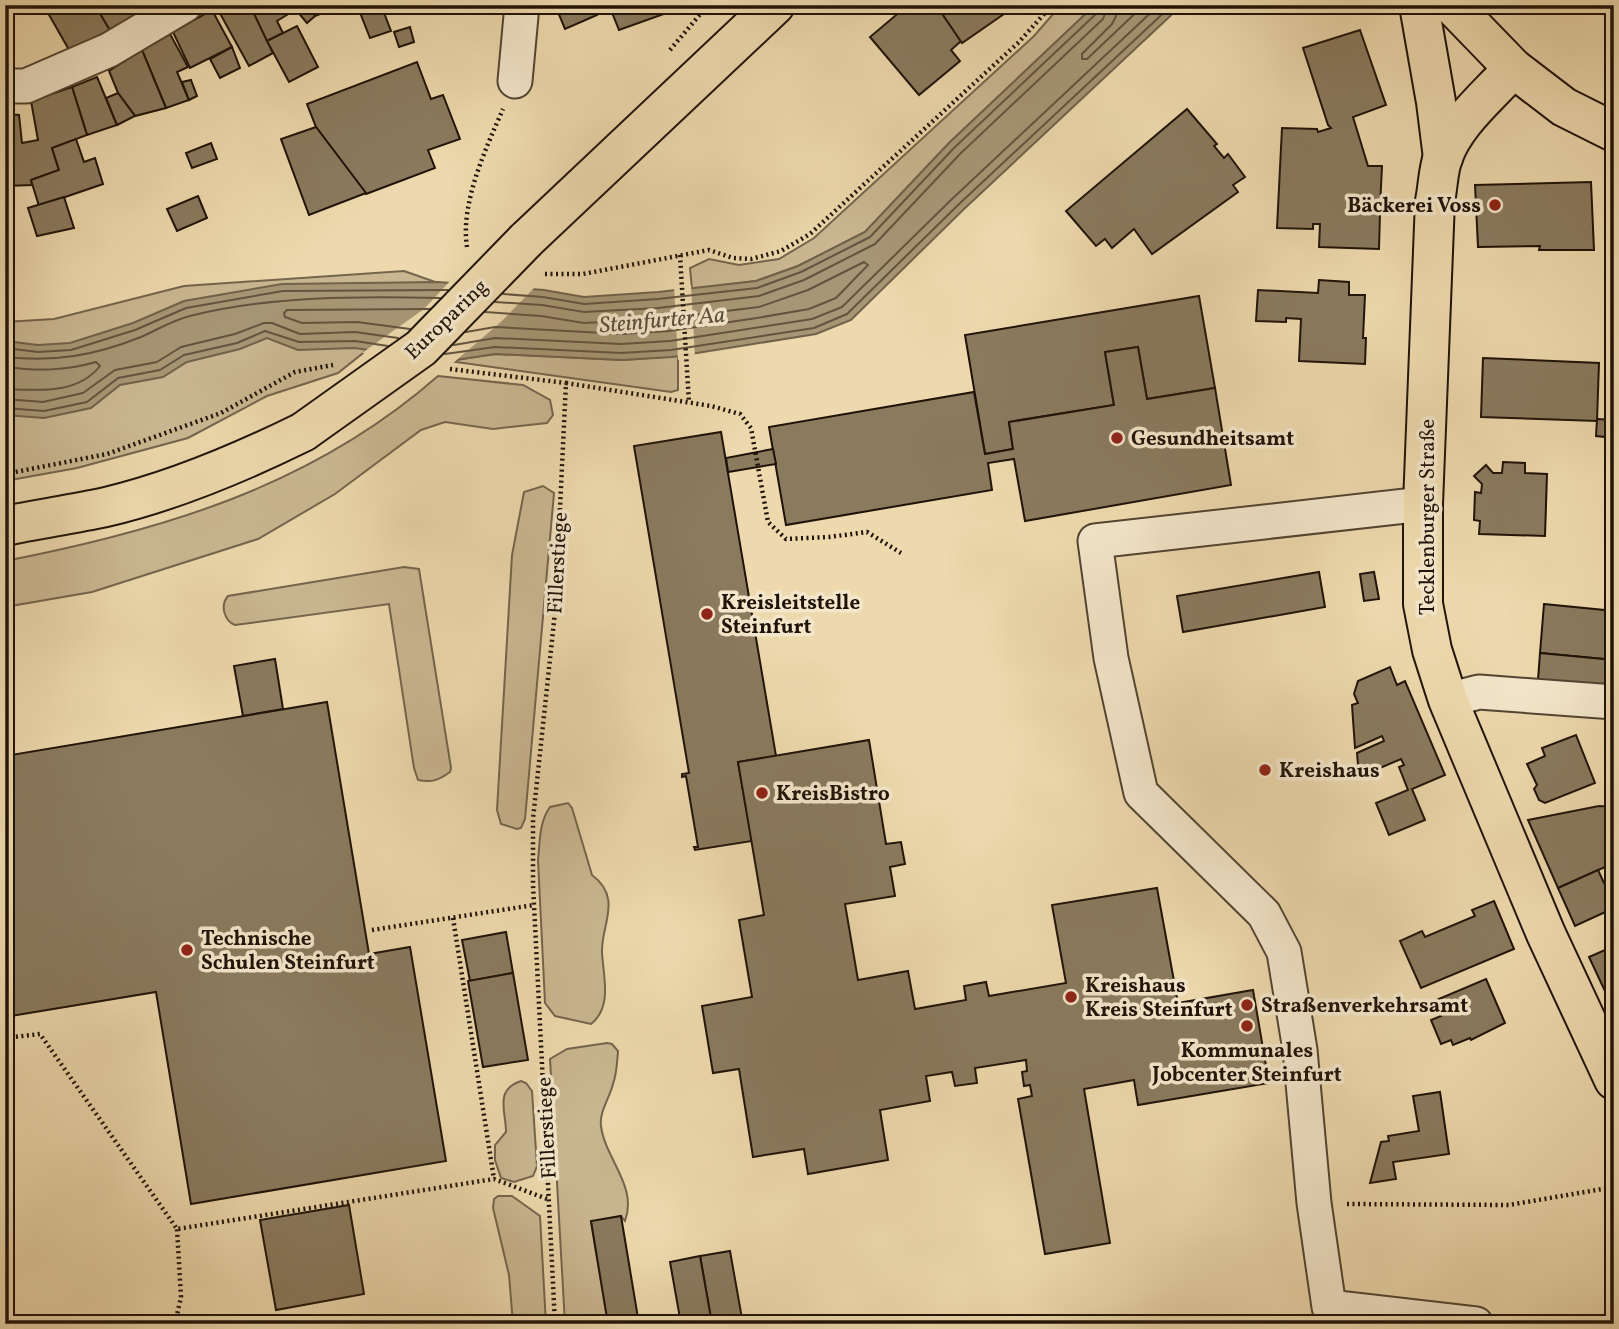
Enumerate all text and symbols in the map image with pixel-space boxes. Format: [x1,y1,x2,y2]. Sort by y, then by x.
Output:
place label: Bäckerei Voss [1347,192,1481,221]
marker: Bäckerei Voss [1487,197,1503,213]
street label: Europaring [399,273,495,367]
water label: Steinfurter Aa [598,300,726,342]
street label: Tecklenburger Straße [1414,419,1443,615]
place label: Gesundheitsamt [1131,425,1294,454]
marker: Gesundheitsamt [1109,430,1125,446]
street label: Fillerstiege [541,511,576,615]
place label: Kreisleitstelle Steinfurt [721,589,860,642]
marker: Kreisleitstelle Steinfurt [699,606,715,622]
place label: Kreishaus [1279,757,1380,786]
marker: Kreishaus [1257,762,1273,778]
place label: KreisBistro [776,780,890,809]
marker: KreisBistro [754,785,770,801]
place label: Technische Schulen Steinfurt [201,925,375,978]
marker: Technische Schulen Steinfurt [179,942,195,958]
place label: Kreishaus Kreis Steinfurt [1085,972,1233,1025]
marker: Kreishaus Kreis Steinfurt [1063,989,1079,1005]
place label: Straßenverkehrsamt [1261,992,1468,1021]
marker: Straßenverkehrsamt [1239,997,1255,1013]
marker: Kommunales Jobcenter Steinfurt [1239,1018,1255,1034]
place label: Kommunales Jobcenter Steinfurt [1151,1037,1342,1090]
street label: Fillerstiege [530,1076,565,1180]

